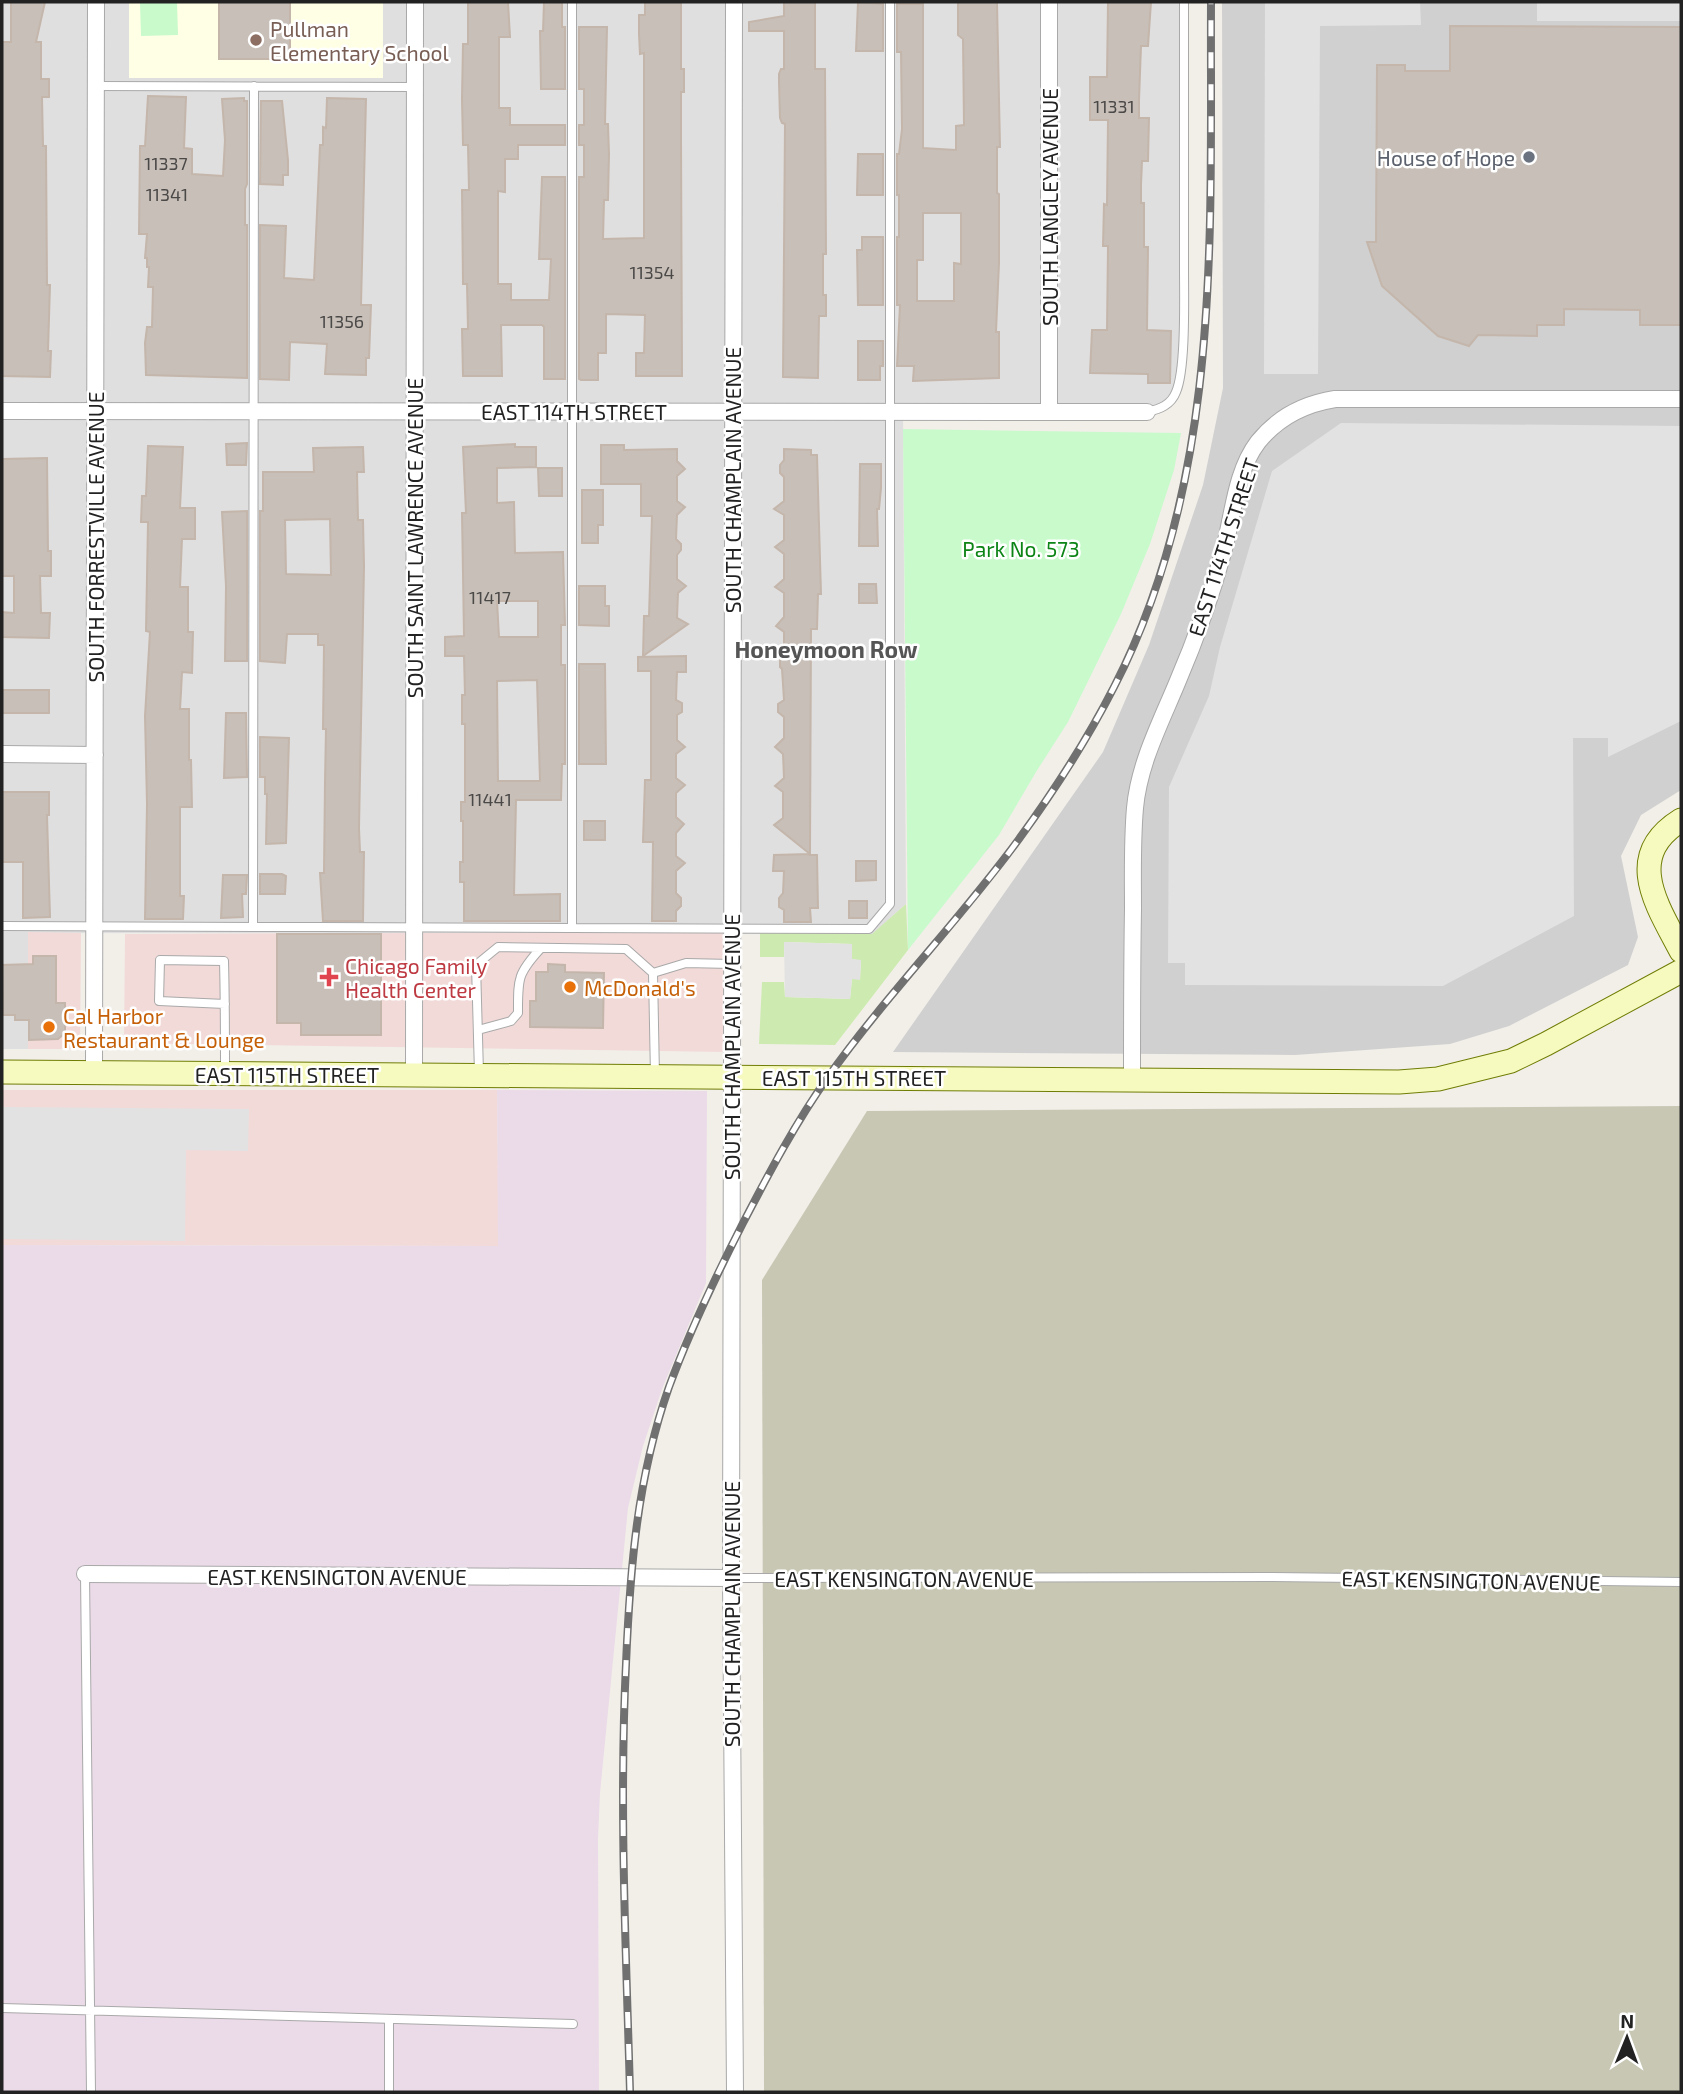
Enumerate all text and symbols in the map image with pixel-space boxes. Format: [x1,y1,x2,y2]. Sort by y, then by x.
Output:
place label: Pullman Elementary School [270,16,450,65]
marker: Pullman Elementary School [248,32,264,48]
street label: SOUTH LANGLEY AVENUE [1037,88,1062,326]
house number: 11331 [1093,95,1135,117]
place label: House of Hope [1377,145,1515,170]
marker: House of Hope [1521,149,1537,165]
house number: 11337 [144,152,188,174]
house number: 11341 [146,183,188,205]
house number: 11354 [629,261,675,283]
house number: 11356 [320,310,364,332]
street label: SOUTH CHAMPLAIN AVENUE [720,347,745,613]
street label: SOUTH SAINT LAWRENCE AVENUE [402,378,427,698]
street label: SOUTH FORRESTVILLE AVENUE [83,392,108,682]
street label: EAST 114TH STREET [481,399,667,424]
street label: EAST 114TH STREET [1182,455,1264,639]
park label: Park No. 573 [962,536,1080,561]
house number: 11417 [469,586,511,608]
district label: Honeymoon Row [734,635,918,663]
house number: 11441 [468,788,512,810]
street label: SOUTH CHAMPLAIN AVENUE [719,914,744,1180]
place label: Chicago Family Health Center [345,953,487,1002]
marker: Chicago Family Health Center [319,967,339,987]
place label: McDonald's [584,975,696,1000]
marker: McDonald's [562,979,578,995]
place label: Cal Harbor Restaurant & Lounge [63,1003,265,1052]
marker: Cal Harbor Restaurant & Lounge [41,1019,57,1035]
street label: EAST 115TH STREET [195,1062,379,1087]
street label: EAST 115TH STREET [762,1065,946,1090]
street label: SOUTH CHAMPLAIN AVENUE [719,1481,744,1747]
street label: EAST KENSINGTON AVENUE [207,1564,467,1589]
street label: EAST KENSINGTON AVENUE [1341,1565,1601,1595]
street label: EAST KENSINGTON AVENUE [774,1566,1034,1591]
north arrow [1592,2003,1662,2073]
text: N [1620,2009,1634,2032]

